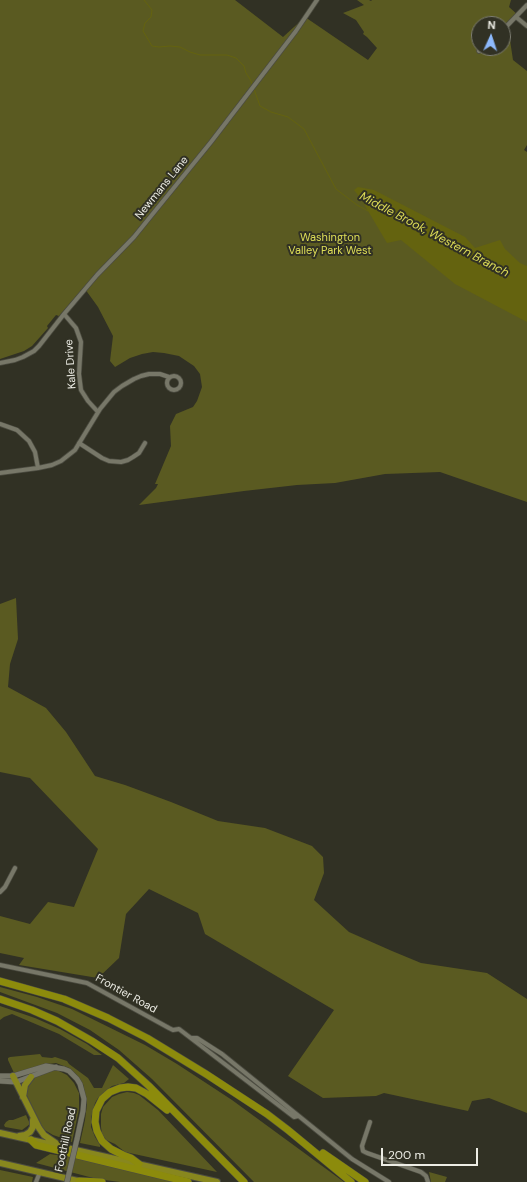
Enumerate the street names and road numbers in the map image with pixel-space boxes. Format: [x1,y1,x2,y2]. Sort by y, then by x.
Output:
street label: Newmans Lane [133,154,191,222]
street label: Kale Drive [63,339,79,389]
street label: Frontier Road [93,972,159,1016]
street label: Foothill Road [53,1107,79,1173]

